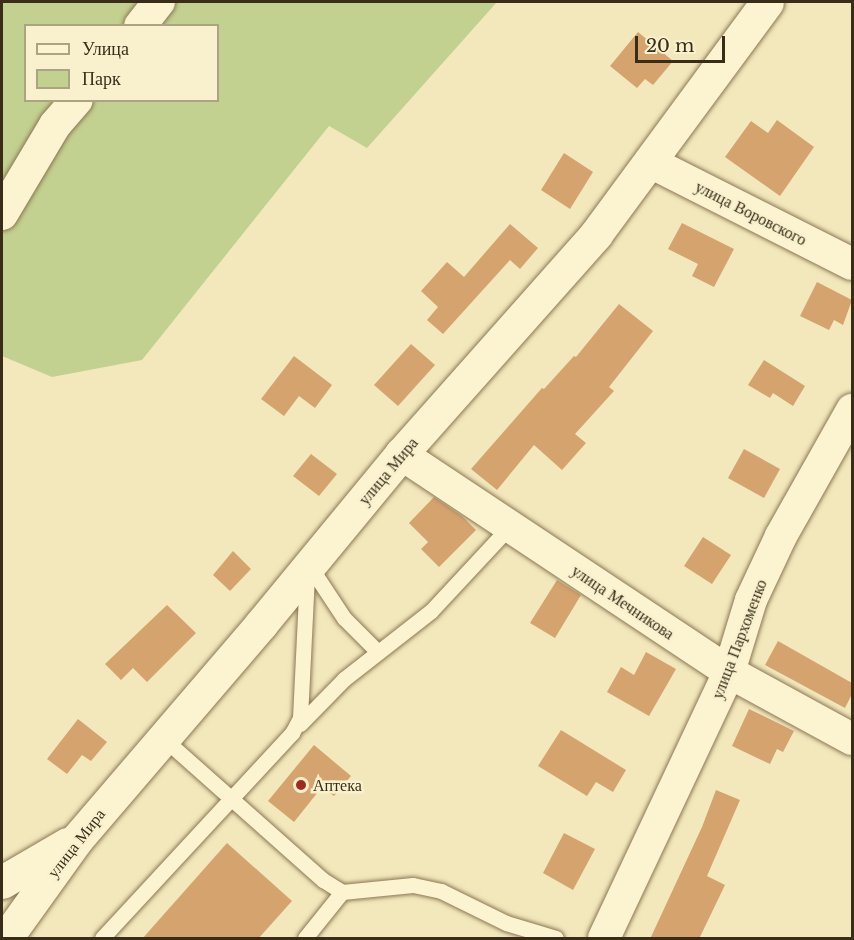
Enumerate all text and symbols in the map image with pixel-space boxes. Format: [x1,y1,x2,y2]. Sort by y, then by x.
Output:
legend [24,24,219,102]
scale bar [638,24,728,62]
text: 20 m [646,35,694,57]
text: Улица [82,38,129,60]
text: Парк [82,68,121,90]
street label: улица Воровского [692,177,810,249]
street label: улица Мира [354,433,422,509]
street label: улица Мечникова [568,561,678,643]
street label: улица Пархоменко [707,576,771,702]
place label: Аптека [313,775,362,795]
marker: Аптека [294,778,308,792]
street label: улица Мира [43,805,109,881]

